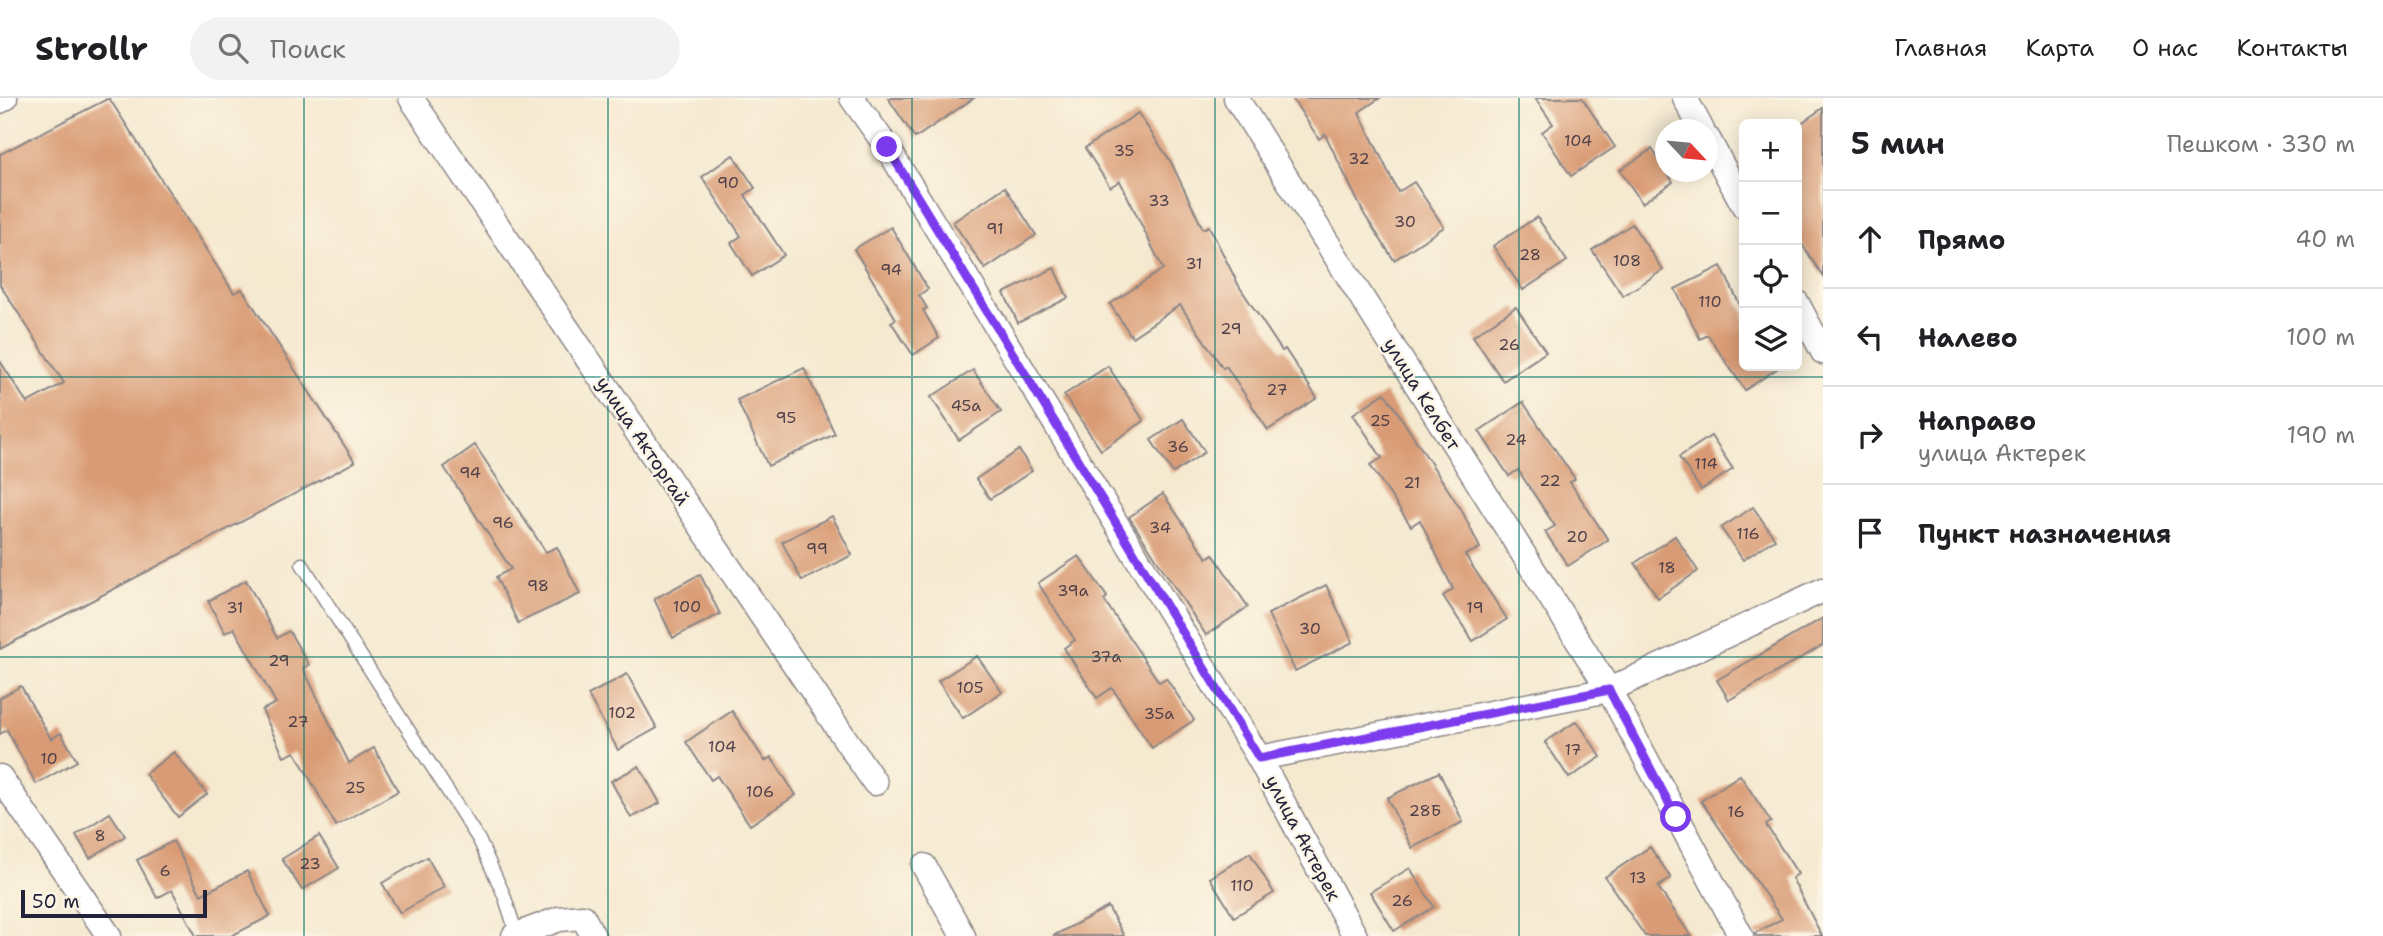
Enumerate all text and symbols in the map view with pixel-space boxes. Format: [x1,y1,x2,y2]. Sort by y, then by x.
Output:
search box [190,17,680,80]
text: Strollr [35,26,148,71]
icon: search [214,29,252,67]
text: Поиск [270,31,346,66]
text: Главная [1894,32,1987,64]
text: Карта [2025,32,2094,64]
text: О нас [2132,32,2198,64]
text: Контакты [2236,32,2348,64]
north arrow [1655,119,1718,182]
map controls [1739,119,1802,371]
button: + [1739,119,1802,182]
text: 5 мин [1851,123,1945,164]
text: Пешком · 330 m [2167,129,2355,159]
house number: 104 [1564,130,1592,151]
route end [871,131,902,162]
house number: 35 [1114,140,1134,161]
house number: 32 [1348,148,1370,169]
house number: 90 [717,172,739,193]
button: − [1739,182,1802,245]
house number: 33 [1148,190,1170,211]
house number: 30 [1394,211,1416,232]
house number: 91 [986,218,1004,239]
icon: ahead [1851,220,1889,258]
text: Прямо [1918,222,2006,257]
text: 40 m [2295,224,2355,254]
house number: 28 [1519,244,1541,265]
button: locate [1739,245,1802,308]
house number: 108 [1613,250,1641,271]
house number: 31 [1185,253,1203,274]
house number: 94 [880,259,902,280]
house number: 110 [1698,291,1722,312]
button: layers [1739,308,1802,371]
house number: 29 [1220,318,1242,339]
icon: left [1851,318,1889,356]
text: Налево [1918,320,2018,355]
text: 100 m [2286,322,2355,352]
street label: улица Келбет [1378,333,1467,455]
house number: 26 [1498,334,1520,355]
street label: улица Акторгай [591,372,695,510]
house number: 27 [1266,379,1288,400]
house number: 45а [951,395,981,416]
text: Направо [1918,403,2036,438]
house number: 95 [776,407,796,428]
house number: 25 [1370,410,1390,431]
icon: right [1851,416,1889,454]
text: 190 m [2287,420,2355,450]
house number: 24 [1505,429,1527,450]
house number: 36 [1167,436,1189,457]
text: улица Актерек [1918,438,2086,468]
house number: 114 [1694,453,1718,474]
house number: 94 [459,462,481,483]
house number: 22 [1539,470,1561,491]
house number: 21 [1403,472,1421,493]
house number: 96 [492,512,514,533]
icon: arrive [1851,514,1889,552]
text: Пункт назначения [1918,516,2171,551]
house number: 34 [1149,517,1171,538]
house number: 116 [1736,523,1760,544]
house number: 20 [1566,526,1588,547]
house number: 99 [806,538,828,559]
house number: 18 [1658,557,1676,578]
house number: 98 [527,575,549,596]
house number: 39а [1057,580,1089,601]
house number: 100 [673,596,701,617]
house number: 31 [226,597,244,618]
house number: 19 [1466,597,1484,618]
house number: 30 [1299,618,1321,639]
house number: 37а [1091,646,1122,667]
house number: 29 [268,650,290,671]
house number: 105 [956,677,984,698]
house number: 102 [608,702,636,723]
house number: 35а [1144,703,1174,724]
house number: 27 [287,711,309,732]
house number: 104 [708,736,736,757]
house number: 17 [1564,739,1582,760]
house number: 10 [40,748,58,769]
street label: улица Актерек [1259,771,1347,905]
house number: 25 [345,777,365,798]
house number: 106 [746,781,774,802]
house number: 28Б [1409,800,1441,821]
route start [1660,801,1691,832]
house number: 16 [1727,801,1745,822]
house number: 8 [94,825,106,846]
house number: 23 [299,853,321,874]
house number: 6 [159,860,171,881]
house number: 13 [1629,867,1647,888]
house number: 110 [1230,875,1254,896]
scale bar [21,887,206,919]
text: 50 m [32,889,80,914]
house number: 26 [1391,890,1413,911]

